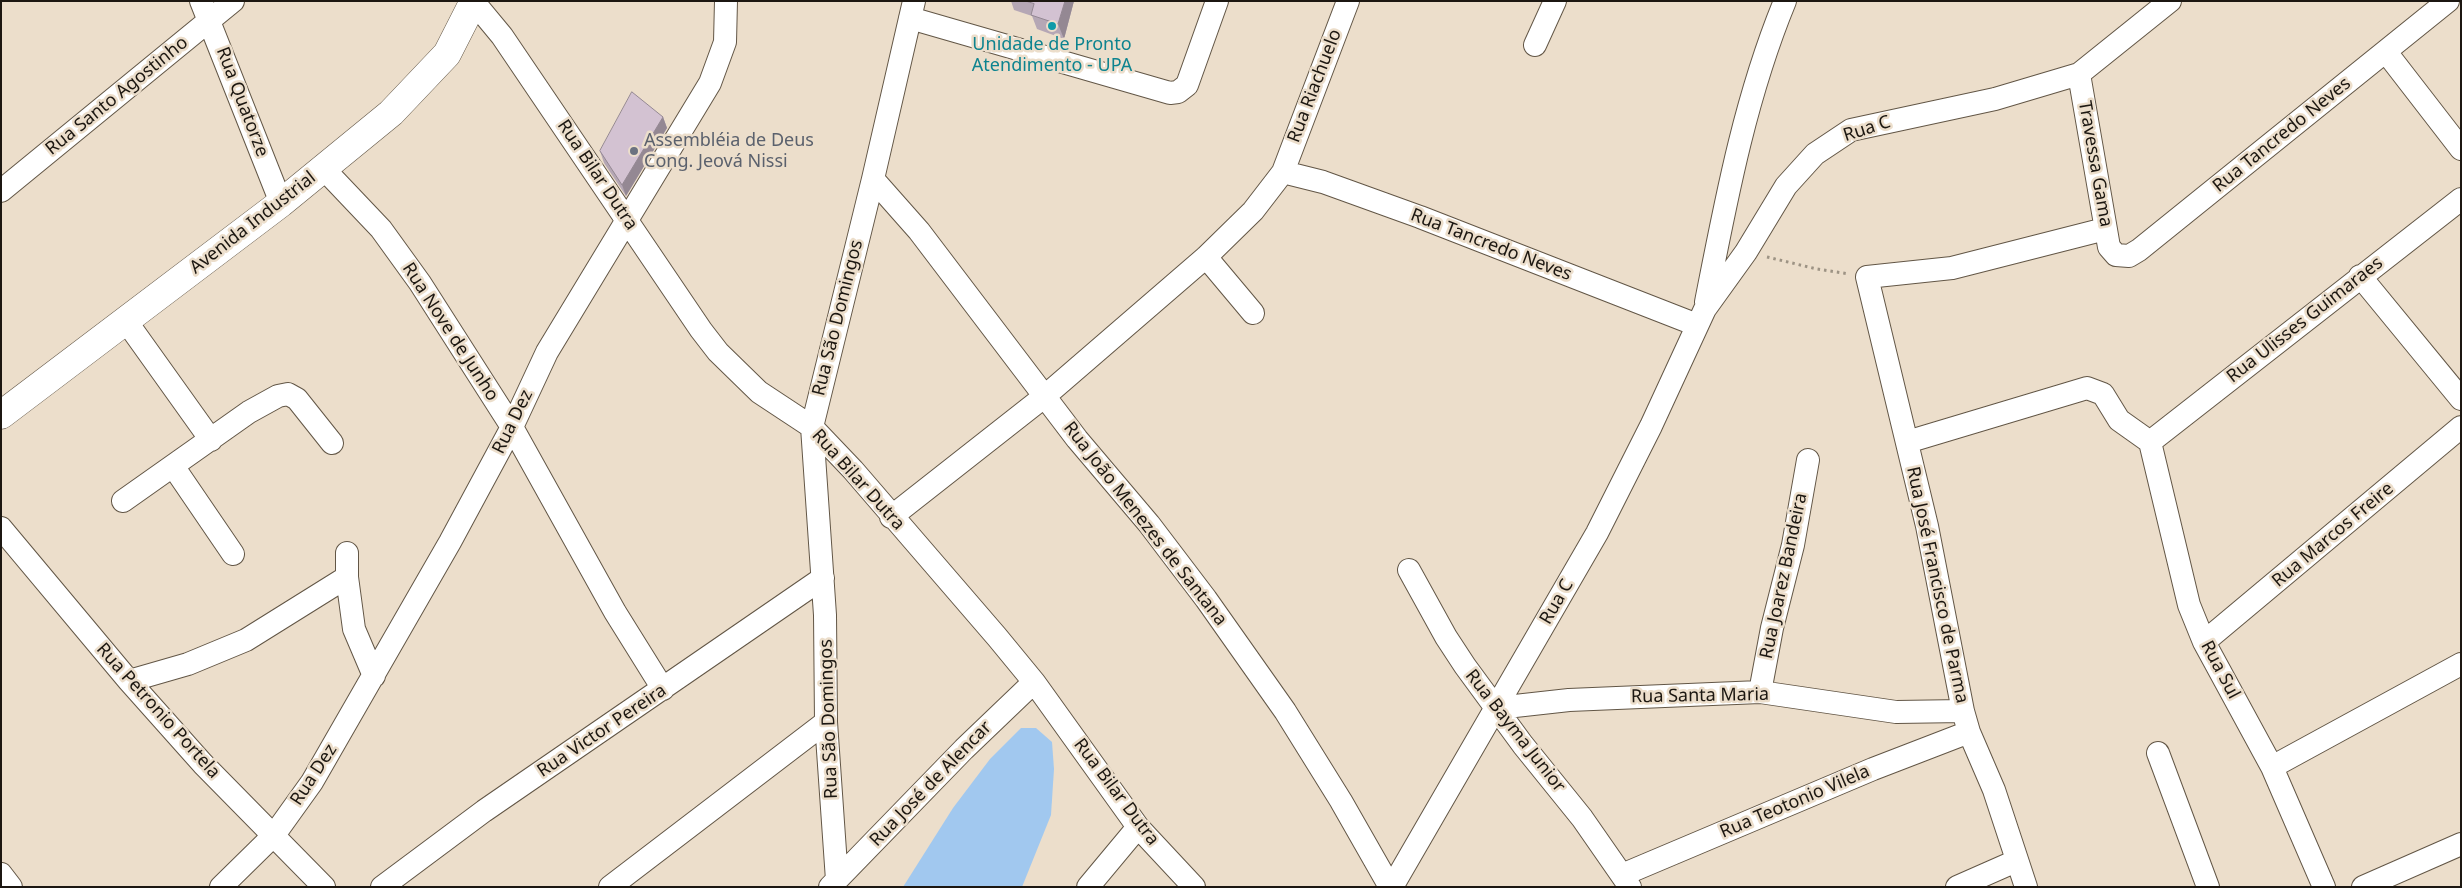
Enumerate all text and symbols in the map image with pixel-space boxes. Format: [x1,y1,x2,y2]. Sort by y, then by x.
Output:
marker: Unidade de Pronto Atendimento - UPA [1046,20,1058,32]
street label: Rua Riachuelo [1283,26,1347,146]
street label: Rua Santo Agostinho [42,32,192,160]
place label: Unidade de Pronto Atendimento - UPA [972,34,1132,76]
street label: Rua Quatorze [211,44,273,160]
street label: Rua Tancredo Neves [2209,73,2355,197]
street label: Travessa Gama [2073,99,2117,229]
street label: Rua C [1841,111,1893,147]
street label: Rua Bilar Dutra [552,116,642,234]
place label: Assembléia de Deus Cong. Jeová Nissi [644,130,814,172]
marker: Assembléia de Deus Cong. Jeová Nissi [628,145,640,157]
street label: Avenida Industrial [186,167,320,279]
street label: Rua Tancredo Neves [1407,204,1575,286]
street label: Rua São Domingos [808,238,868,398]
street label: Rua Ulisses Guimaraes [2223,252,2387,388]
street label: Rua Nove de Junho [397,259,503,405]
street label: Rua Dez [488,386,538,458]
street label: Rua João Menezes de Santana [1059,418,1231,630]
street label: Rua Bilar Dutra [807,425,909,535]
street label: Rua José Francisco de Parma [1901,465,1973,705]
street label: Rua Marcos Freire [2268,478,2398,592]
street label: Rua Joarez Bandeira [1756,491,1812,661]
street label: Rua C [1536,576,1578,628]
street label: Rua Sul [2196,637,2244,703]
street label: Rua Petronio Portela [92,639,224,783]
street label: Rua São Domingos [815,639,843,799]
street label: Rua Bayma Junior [1460,665,1570,797]
street label: Rua Victor Pereira [533,680,671,782]
street label: Rua Santa Maria [1631,684,1769,708]
street label: Rua José de Alencar [866,717,996,851]
street label: Rua Bilar Dutra [1069,734,1163,850]
street label: Rua Dez [286,740,342,810]
street label: Rua Teotonio Vilela [1717,761,1873,843]

